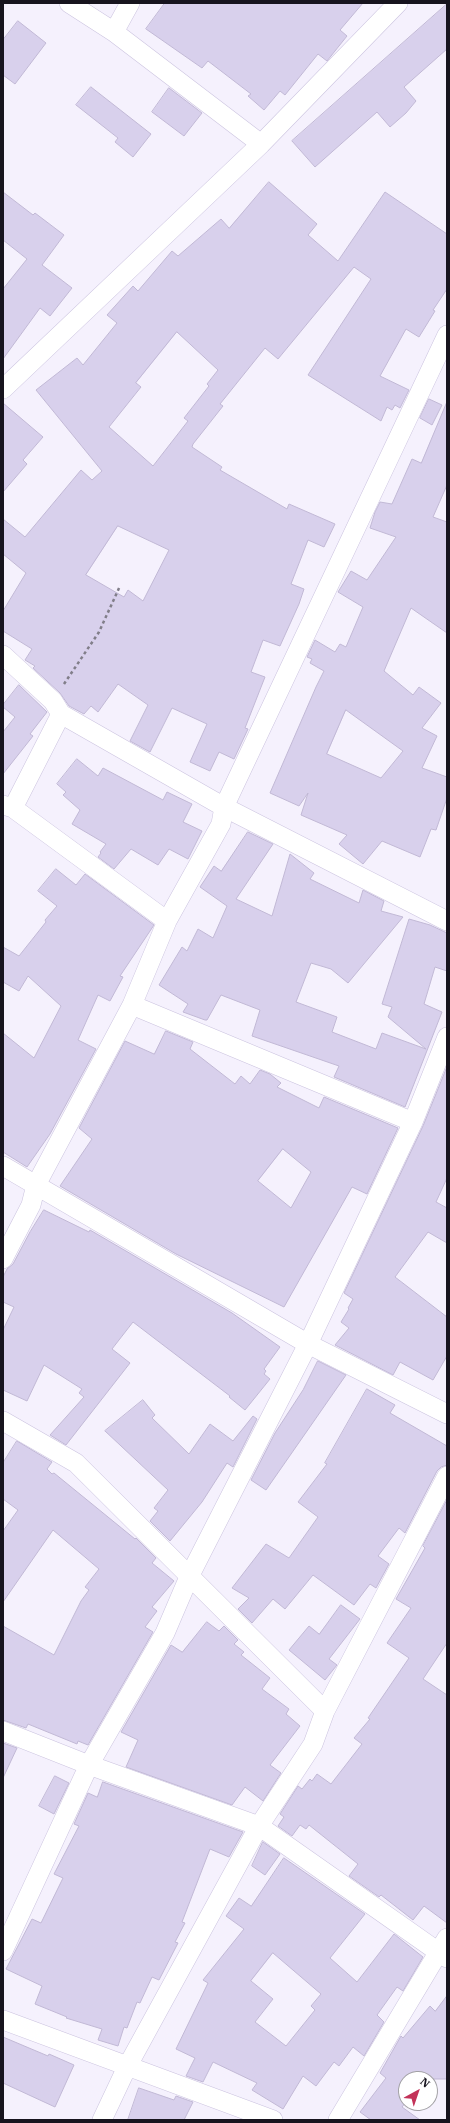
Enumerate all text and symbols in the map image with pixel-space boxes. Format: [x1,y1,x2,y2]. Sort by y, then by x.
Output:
north arrow [398,2071,438,2111]
text: N [417,2074,433,2091]

